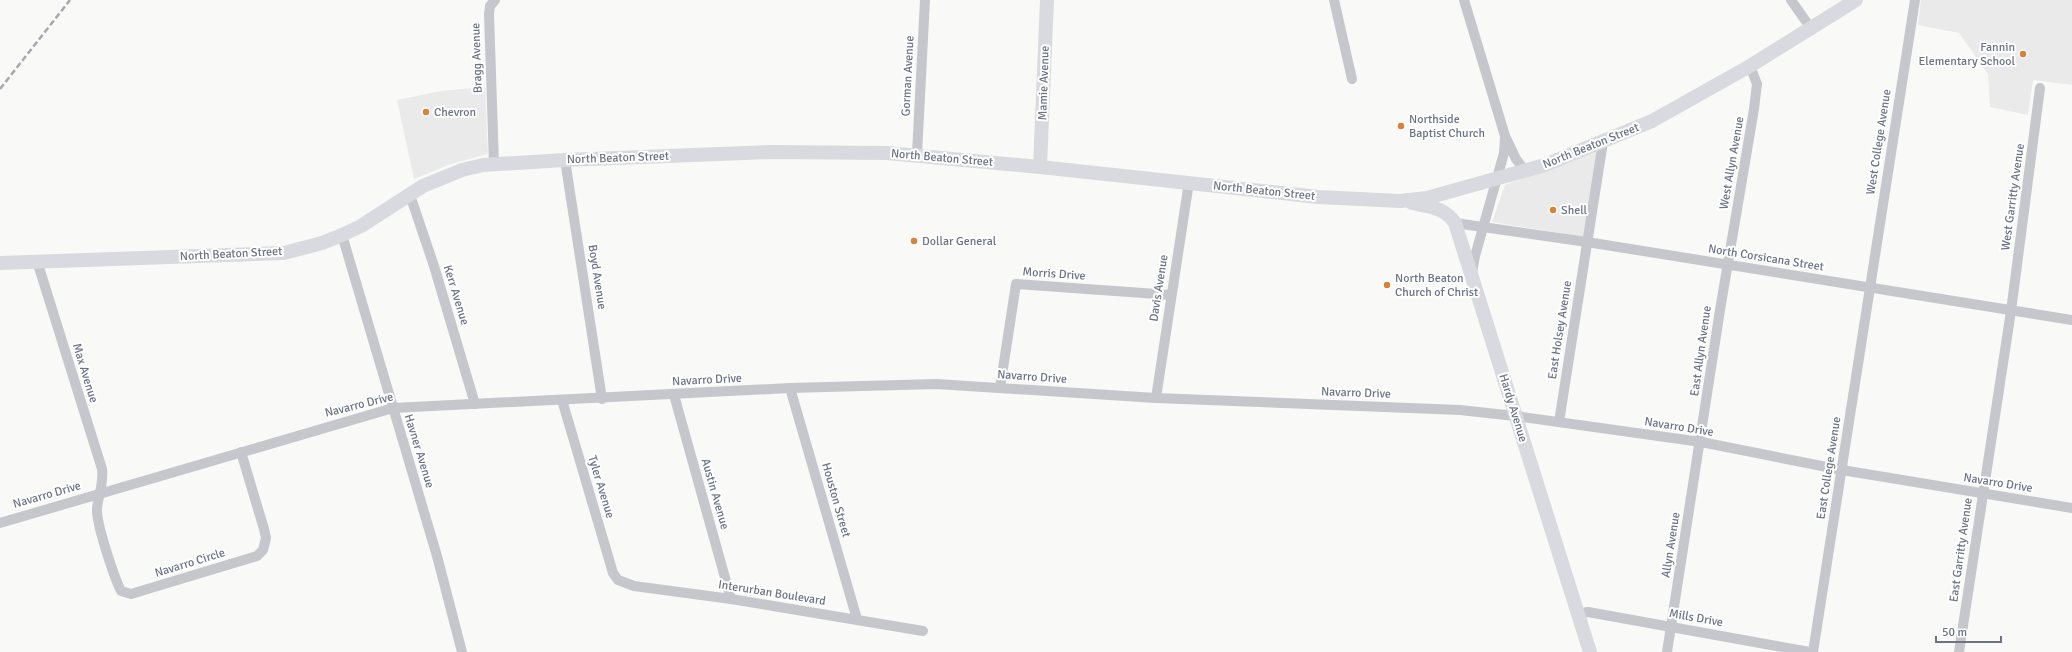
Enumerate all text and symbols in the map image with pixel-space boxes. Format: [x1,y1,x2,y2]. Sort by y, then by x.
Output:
street label: Bragg Avenue [468,23,486,93]
street label: Gorman Avenue [898,35,918,117]
place label: Fannin Elementary School [1919,40,2015,69]
street label: Mamie Avenue [1035,45,1053,121]
marker: Fannin Elementary School [2018,49,2028,59]
street label: West College Avenue [1863,88,1895,196]
place label: Chevron [434,105,476,120]
marker: Chevron [421,107,431,117]
place label: Northside Baptist Church [1409,112,1485,141]
street label: West Allyn Avenue [1716,115,1748,211]
street label: North Beaton Street [1541,120,1641,172]
marker: Northside Baptist Church [1396,121,1406,131]
street label: West Garritty Avenue [1998,142,2028,252]
street label: North Beaton Street [890,146,994,170]
street label: North Beaton Street [567,149,669,167]
street label: North Beaton Street [1212,178,1316,204]
place label: Shell [1561,203,1588,218]
marker: Shell [1548,205,1558,215]
place label: Dollar General [922,234,997,249]
marker: Dollar General [909,236,919,246]
street label: North Corsicana Street [1707,241,1825,275]
street label: North Beaton Street [179,244,283,264]
street label: Boyd Avenue [584,244,610,310]
street label: Davis Avenue [1146,253,1172,323]
street label: Kerr Avenue [440,263,472,327]
street label: Morris Drive [1022,264,1086,284]
place label: North Beaton Church of Christ [1395,271,1478,300]
marker: North Beaton Church of Christ [1382,280,1392,290]
street label: East Holsey Avenue [1545,280,1575,380]
street label: East Allyn Avenue [1687,305,1715,397]
street label: Max Avenue [69,341,101,405]
street label: Navarro Drive [997,367,1067,387]
street label: Navarro Drive [672,371,742,389]
street label: Hardy Avenue [1496,372,1530,444]
street label: Navarro Drive [1321,384,1391,402]
street label: Navarro Drive [323,389,395,421]
street label: Havner Avenue [401,412,437,490]
street label: Navarro Drive [1643,414,1715,440]
street label: East College Avenue [1813,416,1845,520]
street label: Tyler Avenue [584,454,618,520]
street label: Austin Avenue [698,457,732,531]
street label: Houston Street [818,461,854,539]
street label: Navarro Drive [1962,470,2034,496]
street label: Navarro Drive [11,478,83,512]
street label: East Garritty Avenue [1946,497,1976,603]
street label: Allyn Avenue [1658,511,1684,579]
street label: Navarro Circle [153,545,227,581]
street label: Interurban Boulevard [717,577,827,609]
street label: Mills Drive [1668,606,1724,630]
scale bar [1936,618,2001,644]
text: 50 m [1942,625,1967,640]

